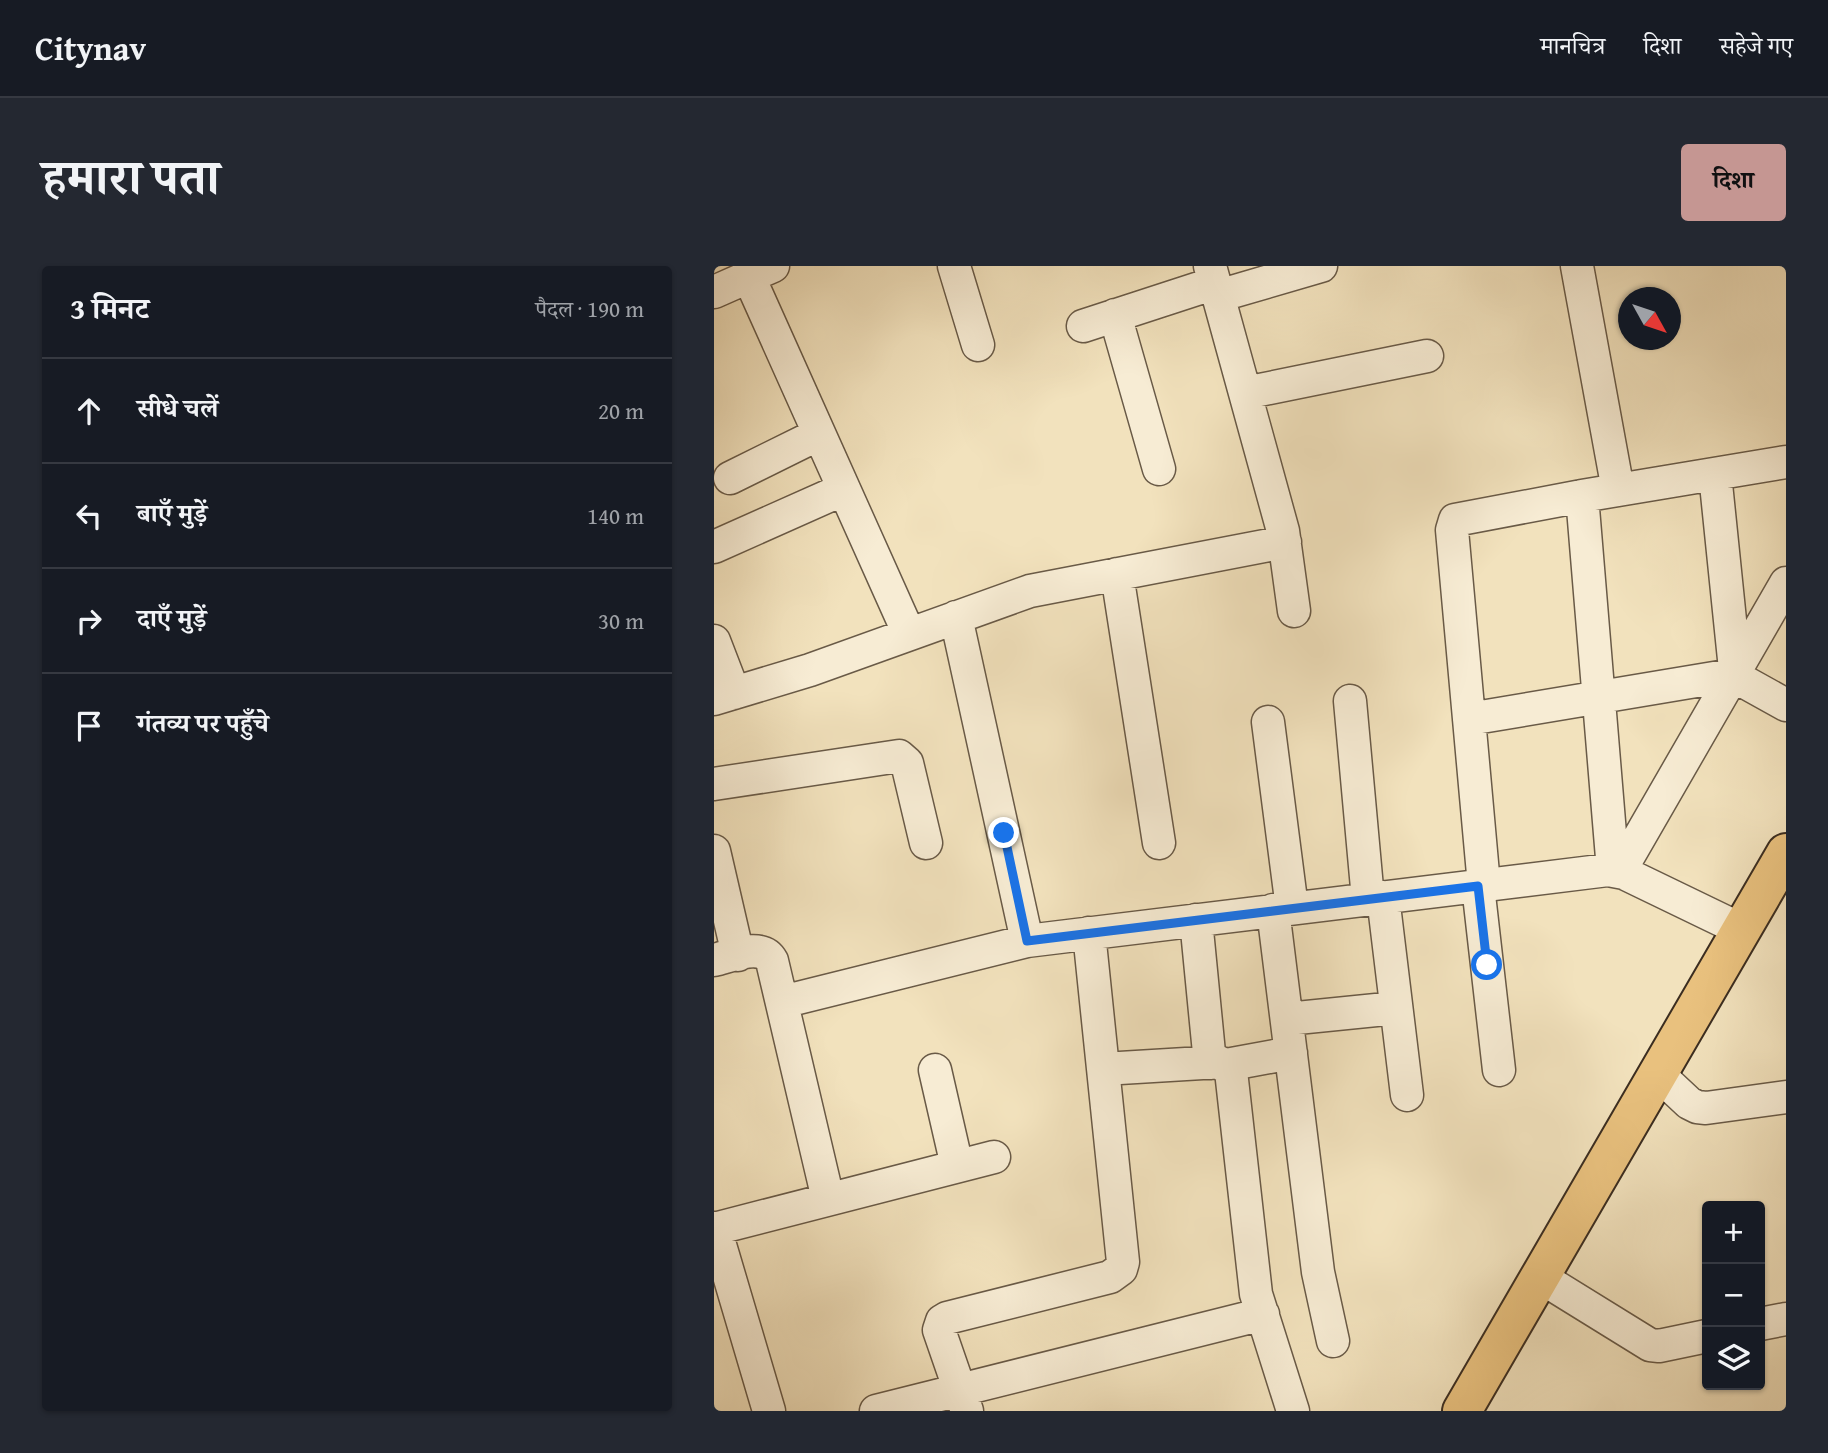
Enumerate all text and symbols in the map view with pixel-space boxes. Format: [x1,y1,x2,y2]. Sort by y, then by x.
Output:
text: Citynav [35,24,146,72]
text: मानचित्र [1540,28,1605,63]
text: दिशा [1643,28,1681,63]
text: सहेजे गए [1719,28,1793,63]
text: हमारा पता [42,140,220,212]
button: दिशा [1681,144,1786,221]
text: 3 मिनट [70,286,149,330]
north arrow [1618,287,1681,350]
text: पैदल · 190 m [535,292,644,325]
text: सीधे चलें [137,388,218,427]
icon: ahead [70,392,108,430]
text: 20 m [598,394,644,427]
text: बाएँ मुड़ें [137,493,207,532]
icon: left [70,497,108,535]
text: 140 m [587,499,644,532]
text: दाएँ मुड़ें [137,598,206,637]
icon: right [70,602,108,640]
text: 30 m [598,604,644,637]
text: गंतव्य पर पहुँचे [137,703,269,742]
icon: arrive [70,707,108,745]
route end [988,817,1019,848]
route start [1471,949,1502,980]
map controls [1702,1201,1765,1390]
button: + [1702,1201,1765,1264]
button: − [1702,1264,1765,1327]
button: layers [1702,1327,1765,1390]

